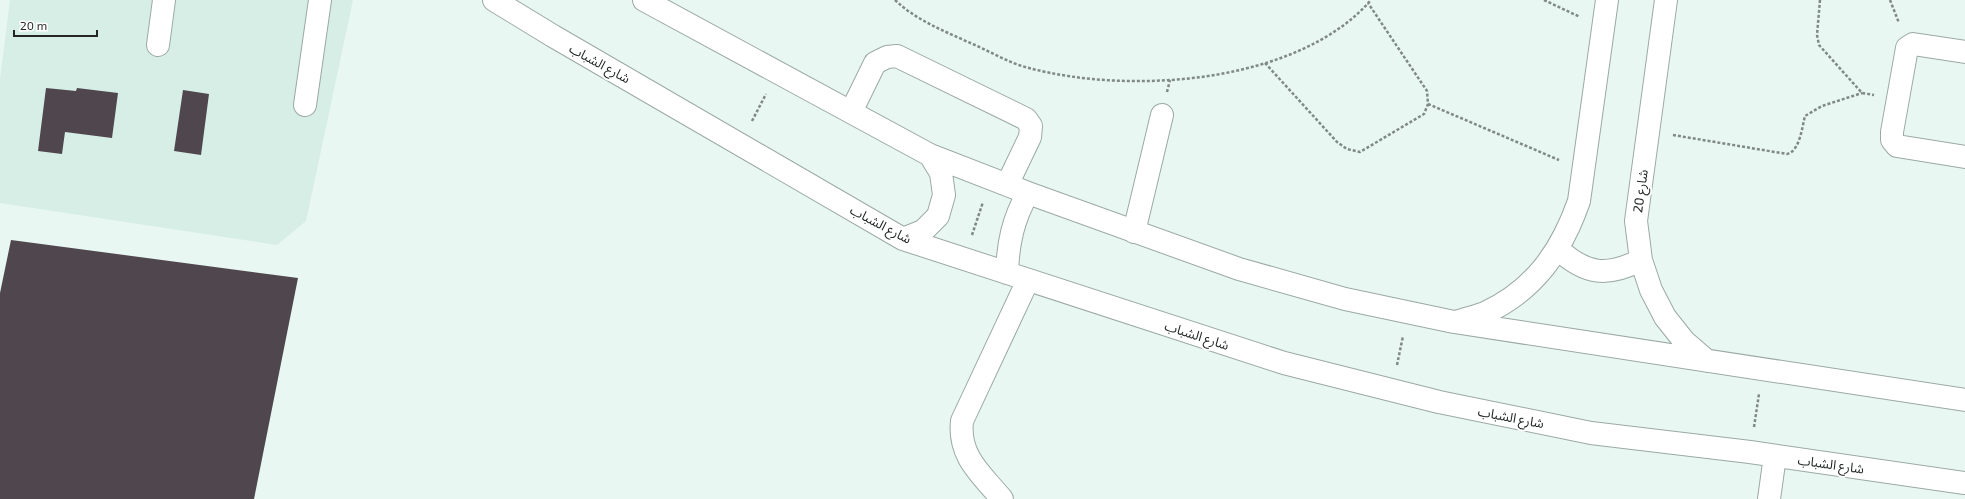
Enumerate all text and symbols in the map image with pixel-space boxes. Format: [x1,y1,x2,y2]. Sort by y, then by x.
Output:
scale bar [14,12,97,38]
text: 20 m [20,18,47,32]
street label: شارع الشباب [565,40,633,89]
street label: شارع 20 [1629,168,1654,214]
street label: شارع الشباب [846,201,914,249]
street label: شارع الشباب [1162,317,1231,356]
street label: شارع الشباب [1476,403,1545,434]
street label: شارع الشباب [1796,451,1865,480]

